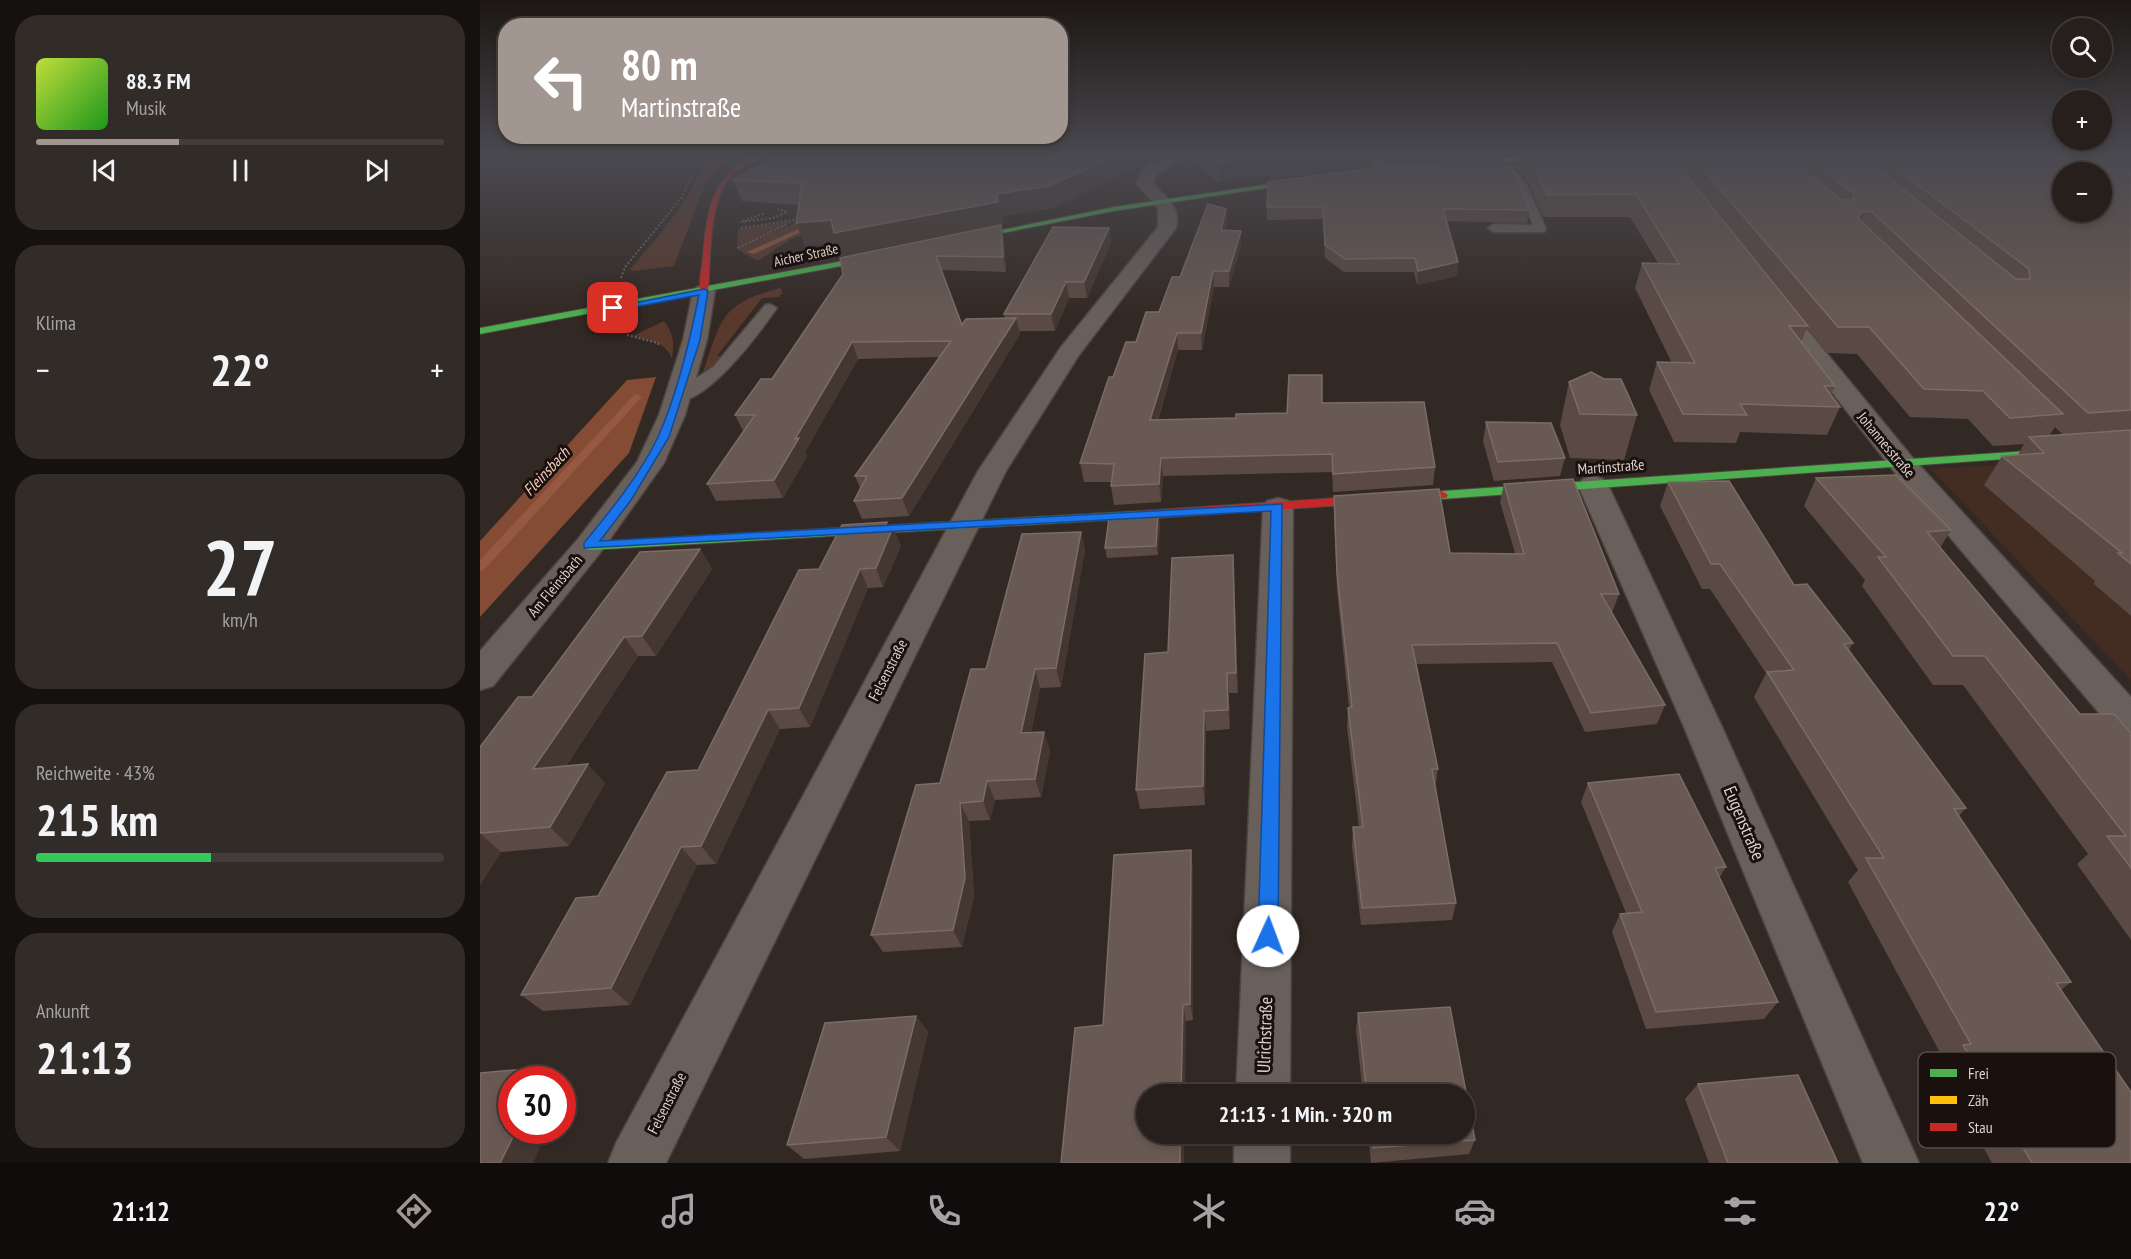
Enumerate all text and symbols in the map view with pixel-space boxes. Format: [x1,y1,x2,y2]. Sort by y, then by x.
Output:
map controls [2052,18,2112,222]
button: search [2052,18,2112,78]
text: 80 m [621,37,698,92]
icon: left [522,42,600,120]
text: 88.3 FM [126,67,191,95]
text: Martinstraße [621,90,741,124]
button: + [2052,90,2112,150]
text: Musik [126,95,166,121]
icon: previous [88,154,121,187]
icon: pause [224,154,257,187]
icon: next [360,154,393,187]
button: − [2052,162,2112,222]
street label: Aicher Straße [772,239,840,271]
pin [587,282,638,333]
icon: arrive [596,291,629,324]
text: Klima [36,310,76,336]
text: 22° [210,340,270,398]
text: − [36,348,50,391]
text: + [430,348,444,391]
street label: Johannesstraße [1853,407,1919,481]
water label: Fleinsbach [519,442,574,499]
street label: Martinstraße [1577,455,1645,478]
text: 27 [203,517,277,618]
street label: Am Fleinsbach [523,551,586,621]
text: km/h [222,607,258,633]
street label: Felsenstraße [864,636,911,704]
text: Reichweite · 43% [36,760,155,786]
street label: Eugenstraße [1719,782,1770,863]
text: 215 km [36,790,158,848]
position arrow [1236,904,1300,968]
street label: Ulrichstraße [1252,997,1277,1073]
text: Ankunft [36,998,90,1024]
text: 21:13 [36,1028,133,1086]
legend [1918,1052,2116,1148]
text: Frei [1968,1063,1989,1083]
speed limit sign: 30 [498,1066,576,1144]
street label: Felsenstraße [643,1069,690,1137]
text: Zäh [1968,1090,1988,1110]
text: 21:13 · 1 Min. · 320 m [1219,1100,1392,1128]
text: Stau [1968,1117,1993,1137]
icon: directions [393,1190,435,1232]
icon: music [658,1190,700,1232]
icon: phone [923,1190,965,1232]
icon: climate [1188,1190,1230,1232]
icon: car [1454,1190,1496,1232]
icon: filters [1719,1190,1761,1232]
text: 21:12 [112,1194,170,1228]
text: 22° [1984,1194,2019,1228]

